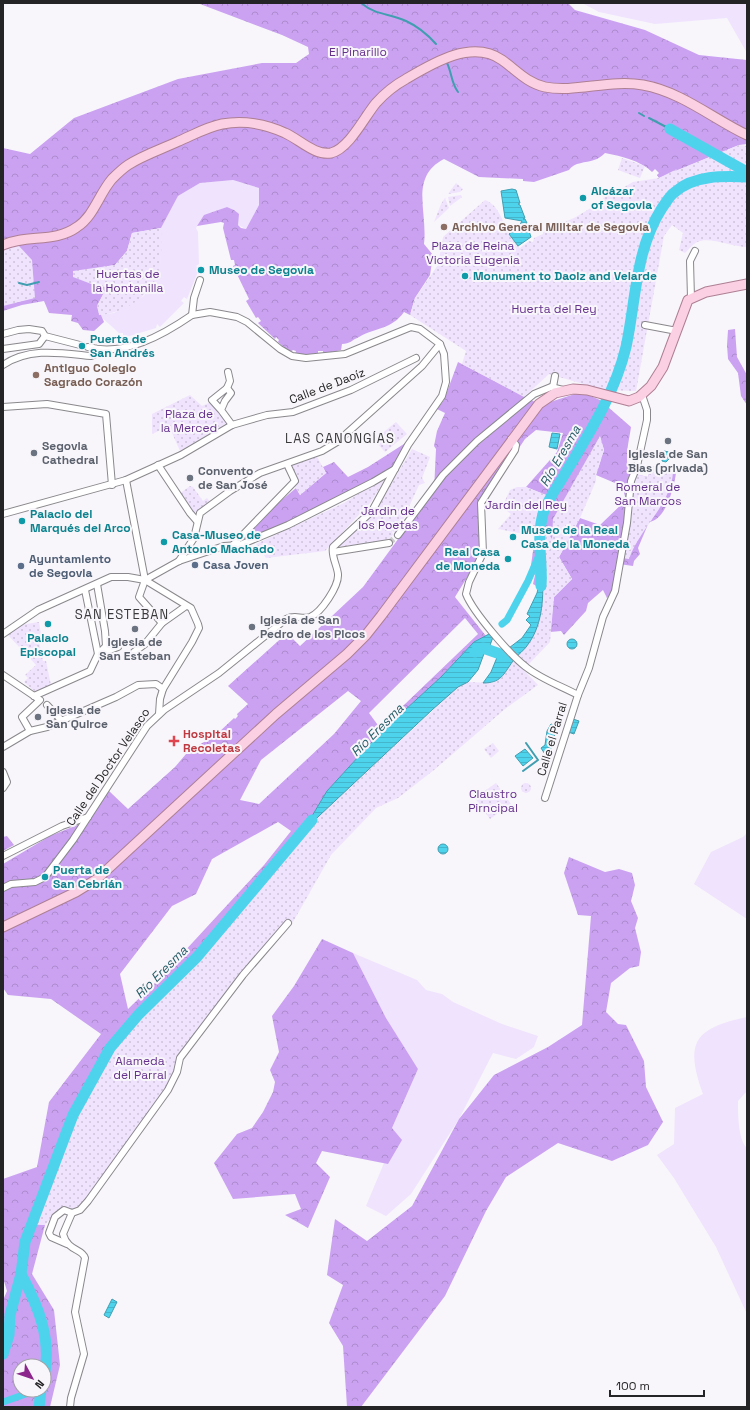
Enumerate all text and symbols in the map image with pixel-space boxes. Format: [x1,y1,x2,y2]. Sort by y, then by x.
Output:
park label: El Pinarillo [329,44,387,60]
place label: Alcázar of Segovia [591,183,652,213]
marker: Alcázar of Segovia [578,193,588,203]
place label: Archivo General Militar de Segovia [452,219,649,235]
marker: Archivo General Militar de Segovia [439,222,449,232]
park label: Plaza de Reina Victoria Eugenia [426,238,520,268]
place label: Museo de Segovia [209,262,314,278]
marker: Museo de Segovia [196,265,206,275]
park label: Huertas de la Hontanilla [93,266,164,296]
place label: Monument to Daoiz and Velarde [473,268,657,284]
marker: Monument to Daoiz and Velarde [460,271,470,281]
park label: Huerta del Rey [511,301,597,317]
place label: Puerta de San Andrés [90,331,155,361]
marker: Puerta de San Andrés [77,341,87,351]
place label: Antiguo Colegio Sagrado Corazón [44,360,143,390]
street label: Calle de Daoíz [287,364,367,408]
marker: Antiguo Colegio Sagrado Corazón [31,370,41,380]
park label: Plaza de la Merced [161,406,217,436]
water label: Río Eresma [536,422,585,490]
district label: LAS CANONGÍAS [285,430,395,447]
marker: Iglesia de San Blas (privada) [663,436,673,446]
place label: Segovia Cathedral [42,438,98,468]
place label: Iglesia de San Blas (privada) [628,446,708,476]
marker: Segovia Cathedral [29,448,39,458]
place label: Convento de San José [198,463,268,493]
marker: Convento de San José [185,473,195,483]
park label: Romeral de San Marcos [614,479,682,509]
park label: Jardín del Rey [485,497,567,513]
park label: Jardin de los Poetas [358,503,418,533]
place label: Palacio del Marqués del Arco [30,506,131,536]
marker: Palacio del Marqués del Arco [17,516,27,526]
place label: Museo de la Real Casa de la Moneda [521,522,630,552]
place label: Casa-Museo de Antonio Machado [172,527,274,557]
marker: Museo de la Real Casa de la Moneda [508,532,518,542]
marker: Casa-Museo de Antonio Machado [159,537,169,547]
place label: Real Casa de Moneda [436,544,500,574]
place label: Ayuntamiento de Segovia [29,551,111,581]
marker: Real Casa de Moneda [503,554,513,564]
place label: Casa Joven [203,557,269,573]
marker: Casa Joven [190,560,200,570]
marker: Ayuntamiento de Segovia [16,561,26,571]
district label: SAN ESTEBAN [75,606,169,623]
place label: Iglesia de San Pedro de los Picos [260,612,365,642]
marker: Palacio Episcopal [43,619,53,629]
marker: Iglesia de San Pedro de los Picos [247,622,257,632]
marker: Iglesia de San Esteban [130,624,140,634]
place label: Palacio Episcopal [20,630,76,660]
place label: Iglesia de San Esteban [99,634,171,664]
water label: Río Eresma [347,700,407,760]
street label: Calle el Parral [533,700,571,778]
place label: Iglesia de San Quirce [46,702,108,732]
street label: Calle del Doctor Velasco [63,705,153,829]
marker: Iglesia de San Quirce [33,712,43,722]
place label: Hospital Recoletas [183,726,240,756]
marker: Hospital Recoletas [168,735,180,747]
park label: Claustro Pirncipal [468,786,518,816]
place label: Puerta de San Cebrián [53,862,122,892]
marker: Puerta de San Cebrián [40,872,50,882]
water label: Río Eresma [131,942,191,1002]
park label: Alameda del Parral [113,1053,167,1083]
north arrow [12,1358,52,1398]
scale bar [610,1372,704,1398]
text: N [32,1377,47,1392]
text: 100 m [616,1378,650,1394]

